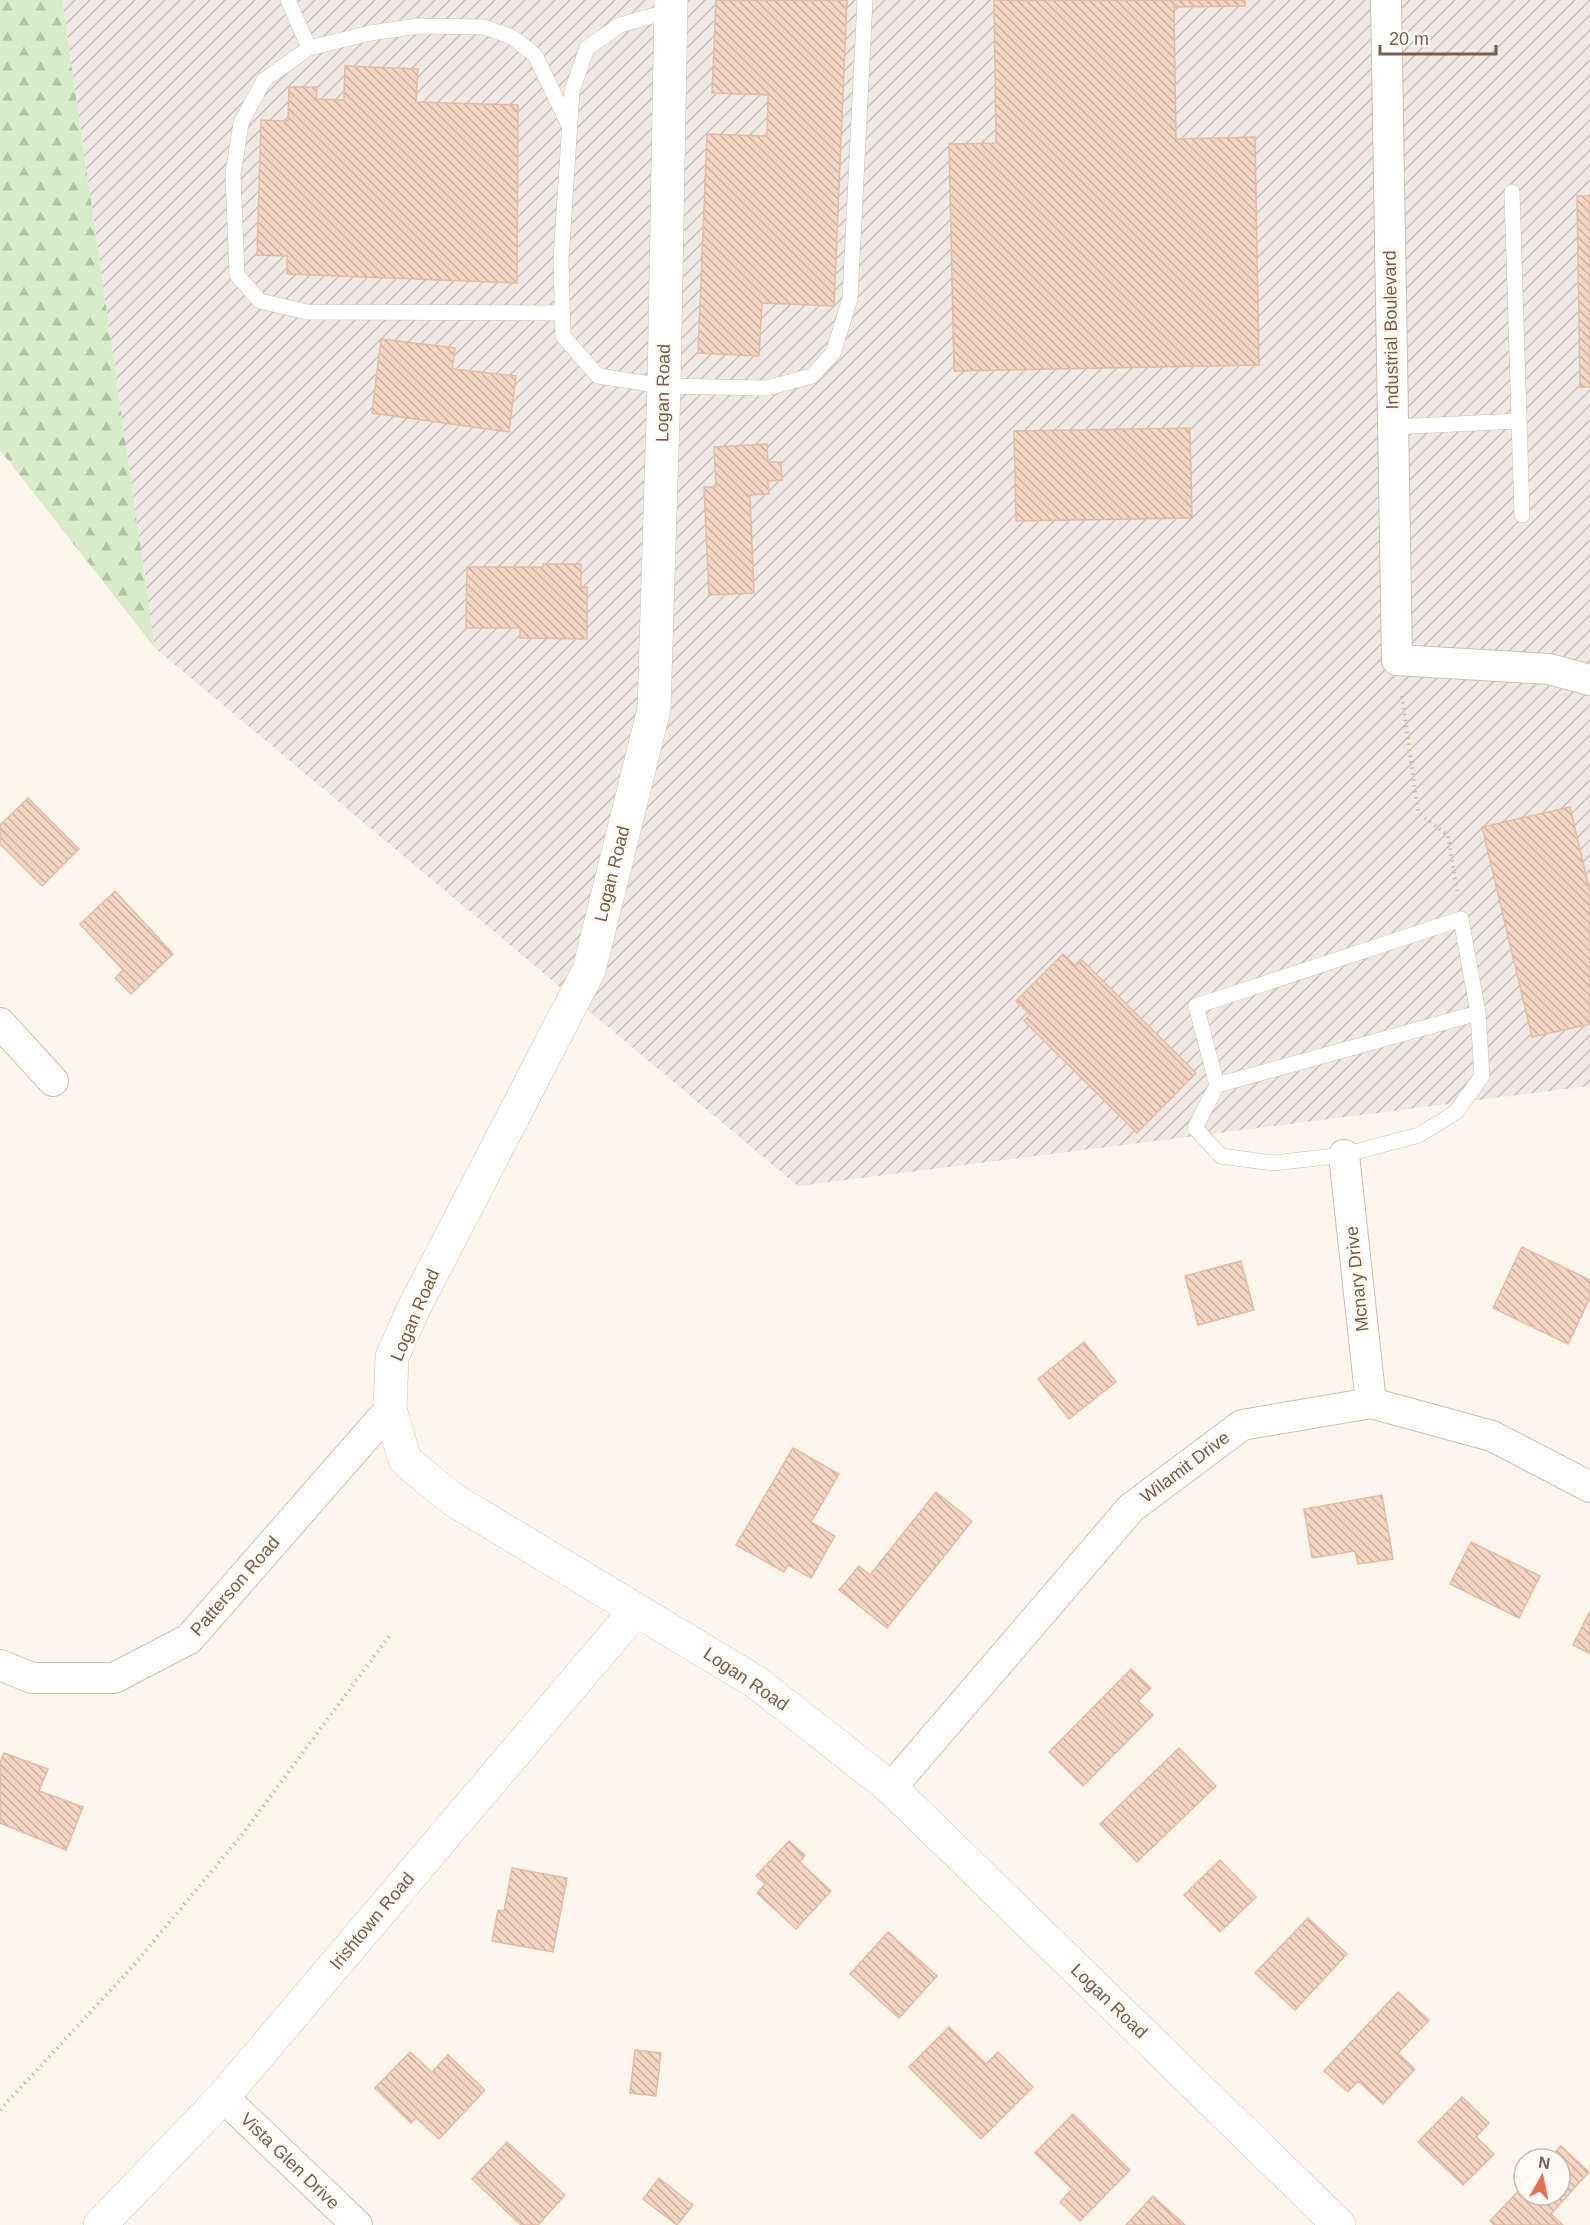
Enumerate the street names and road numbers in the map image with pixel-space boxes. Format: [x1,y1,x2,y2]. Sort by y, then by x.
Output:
street label: Industrial Boulevard [1380,250,1402,410]
street label: Logan Road [652,344,674,442]
street label: Logan Road [590,824,634,924]
street label: Mcnary Drive [1342,1225,1372,1333]
street label: Logan Road [387,1266,443,1364]
street label: Wilamit Drive [1137,1427,1233,1507]
street label: Patterson Road [186,1532,284,1640]
street label: Logan Road [700,1643,792,1715]
street label: Irishtown Road [326,1869,418,1973]
street label: Logan Road [1067,1960,1151,2042]
street label: Vista Glen Drive [236,2109,344,2213]

